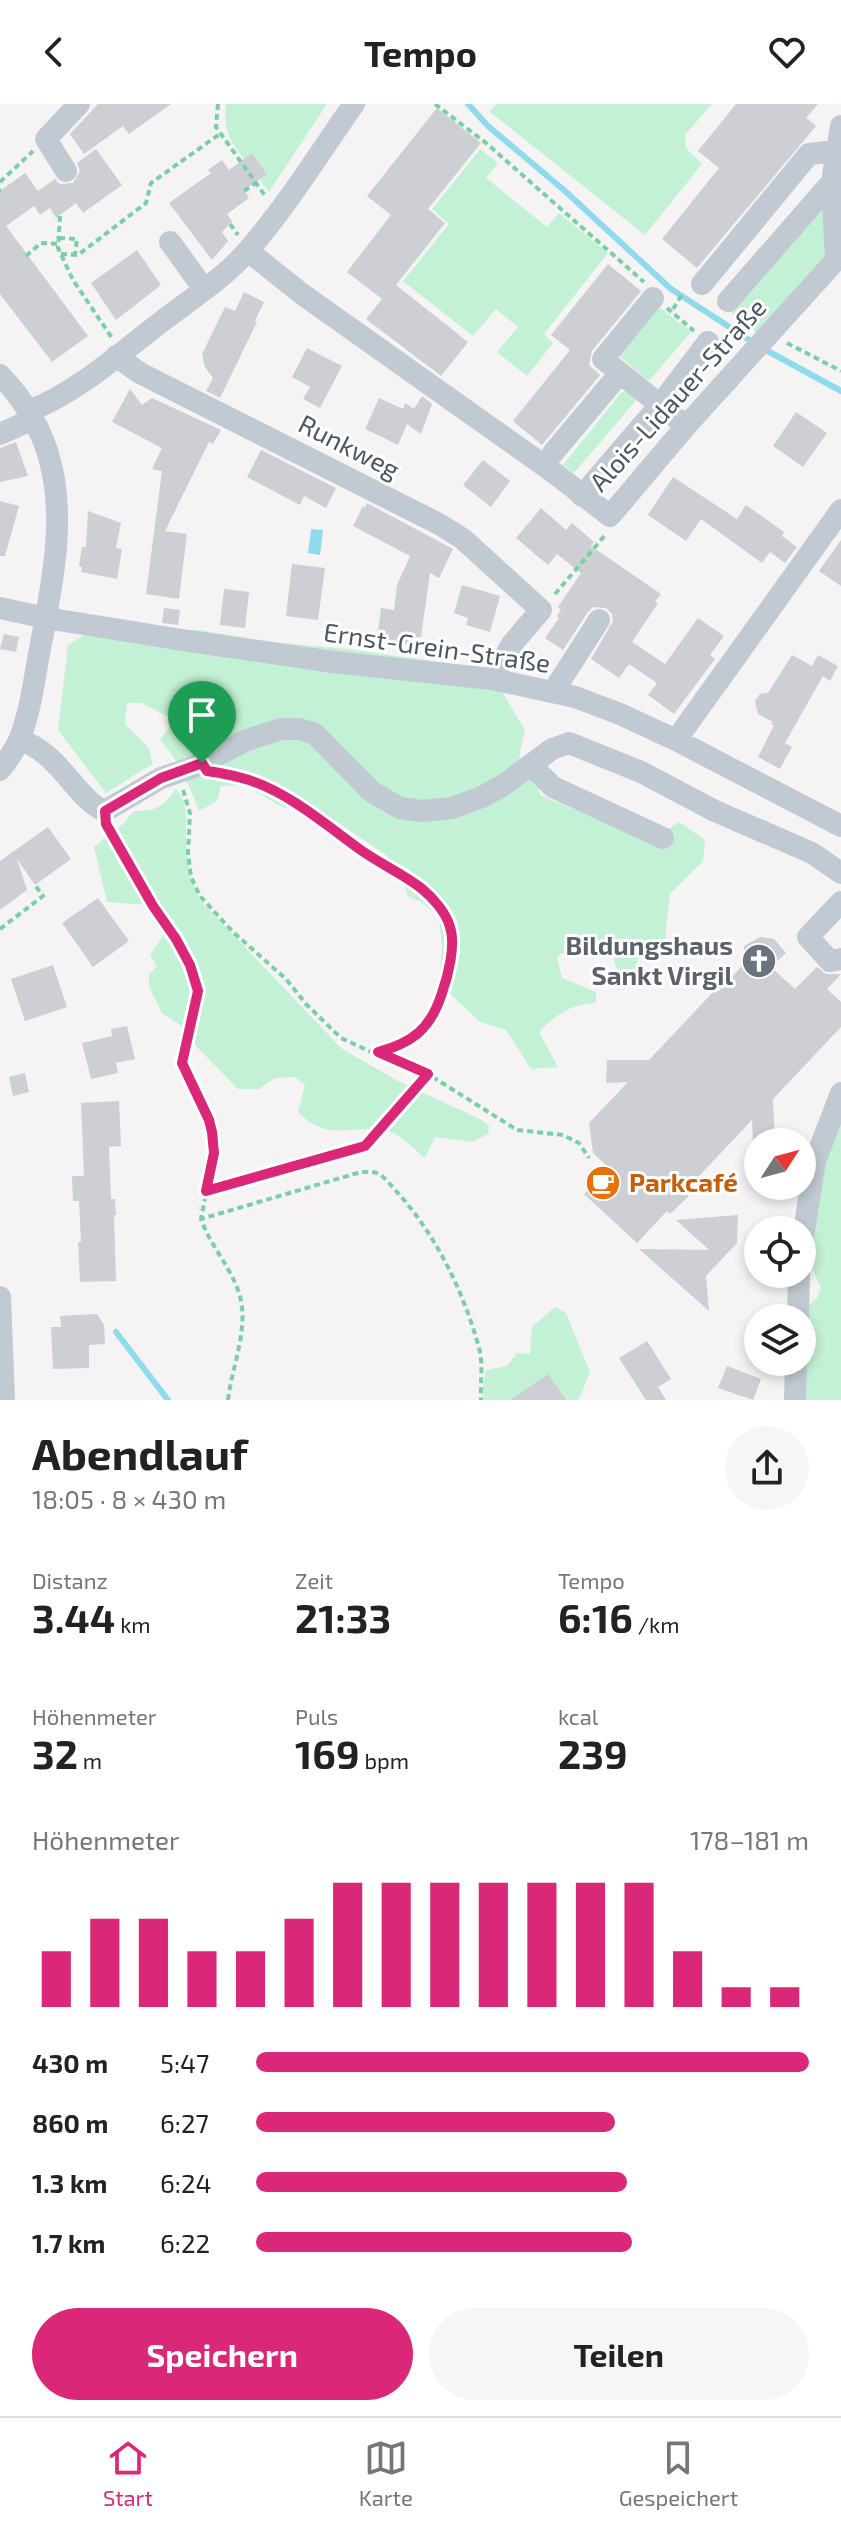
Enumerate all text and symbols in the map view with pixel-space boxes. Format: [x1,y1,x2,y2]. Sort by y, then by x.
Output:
icon: back [32,30,76,74]
icon: heart [765,30,809,74]
text: Tempo [364,31,477,74]
street label: Alois-Lidauer-Straße [582,291,772,497]
street label: Runkweg [294,407,405,484]
street label: Ernst-Grein-Straße [322,615,553,678]
pin [168,681,236,763]
icon: arrive [180,693,224,737]
place label: Bildungshaus Sankt Virgil [566,929,733,990]
church icon: Bildungshaus Sankt Virgil [740,942,778,980]
north arrow [744,1128,816,1200]
map controls [744,1128,816,1376]
cafe icon: Parkcafé [584,1164,622,1202]
place label: Parkcafé [629,1166,738,1197]
button: locate [744,1216,816,1288]
button: layers [744,1304,816,1376]
text: Abendlauf [32,1426,248,1479]
button: share [725,1426,809,1510]
text: 18:05 · 8 × 430 m [32,1483,226,1514]
text: Distanz [32,1567,108,1593]
text: Zeit [295,1567,333,1593]
text: Tempo [558,1567,625,1593]
text: 3.44 [32,1593,115,1641]
text: 21:33 [295,1593,391,1641]
text: 6:16 [558,1593,633,1641]
text: km [115,1611,151,1637]
text: /km [633,1611,680,1637]
text: Höhenmeter [32,1703,157,1729]
text: Puls [295,1703,338,1729]
text: kcal [558,1703,598,1729]
text: 32 [32,1729,78,1777]
text: 169 [295,1729,359,1777]
text: 239 [558,1729,628,1777]
text: m [78,1747,102,1773]
text: bpm [359,1747,409,1773]
text: Höhenmeter [32,1824,179,1855]
text: 178–181 m [690,1824,809,1855]
text: 430 m [32,2047,108,2078]
text: 5:47 [160,2047,209,2078]
text: 860 m [32,2107,108,2138]
text: 6:27 [160,2107,209,2138]
text: 1.3 km [32,2167,107,2198]
text: 6:24 [160,2167,212,2198]
text: 1.7 km [32,2227,106,2258]
text: 6:22 [160,2227,210,2258]
button: Speichern [32,2308,413,2400]
button: Teilen [429,2308,809,2400]
tab: Start [103,2436,153,2510]
tab: Karte [359,2436,413,2510]
tab: Gespeichert [619,2436,738,2510]

